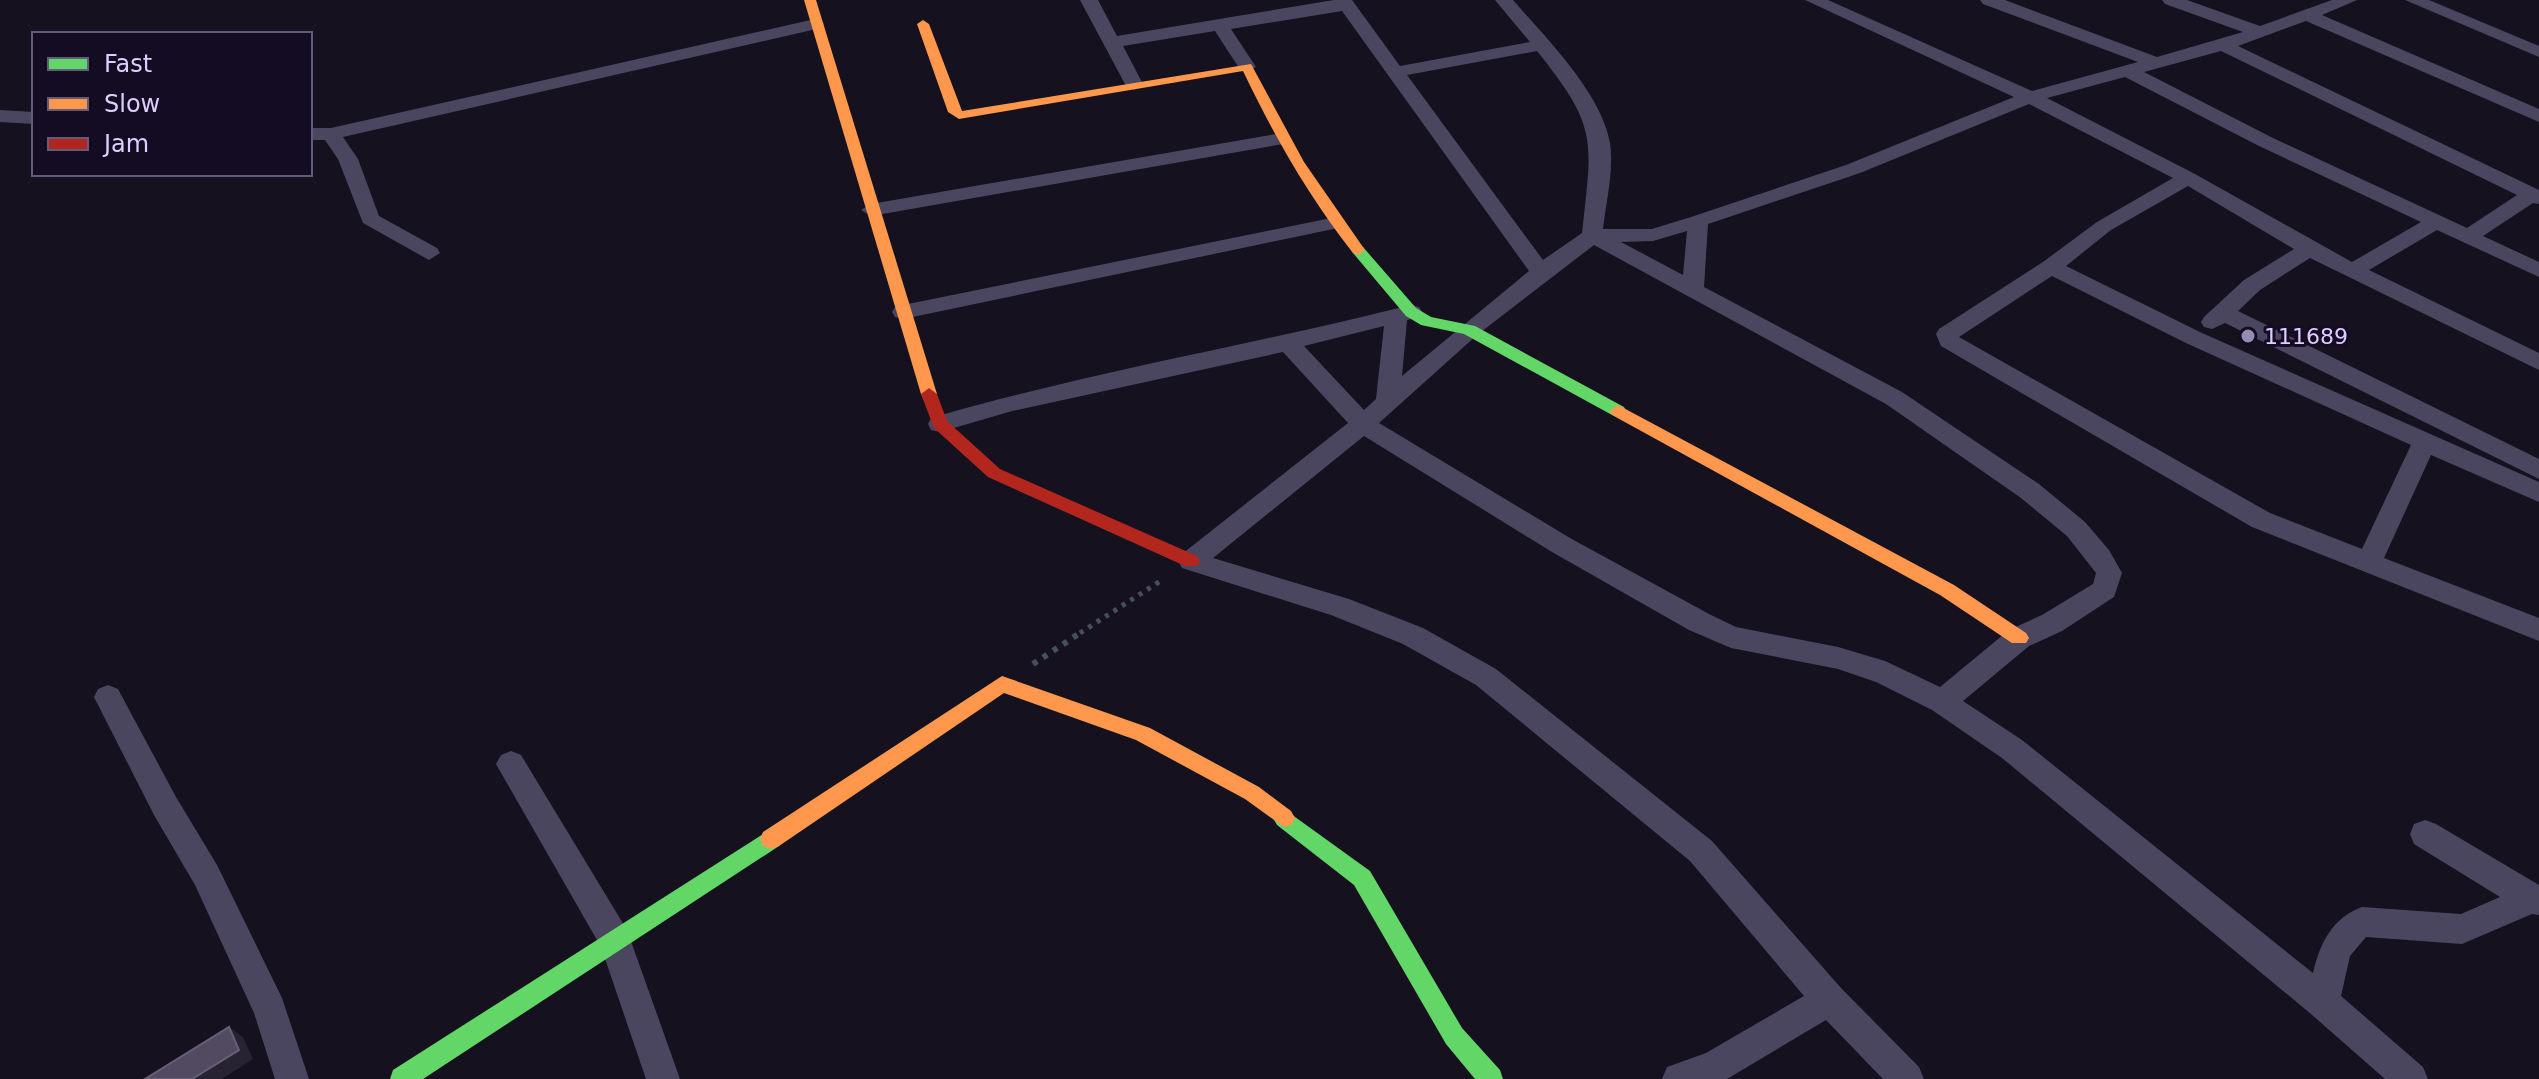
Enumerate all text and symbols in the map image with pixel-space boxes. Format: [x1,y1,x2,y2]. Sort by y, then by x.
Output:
legend [32,32,312,176]
text: Fast [104,50,152,78]
text: Slow [104,90,160,118]
text: Jam [102,130,149,158]
place label: 111689 [2264,324,2348,349]
marker: 111689 [2239,327,2257,345]

